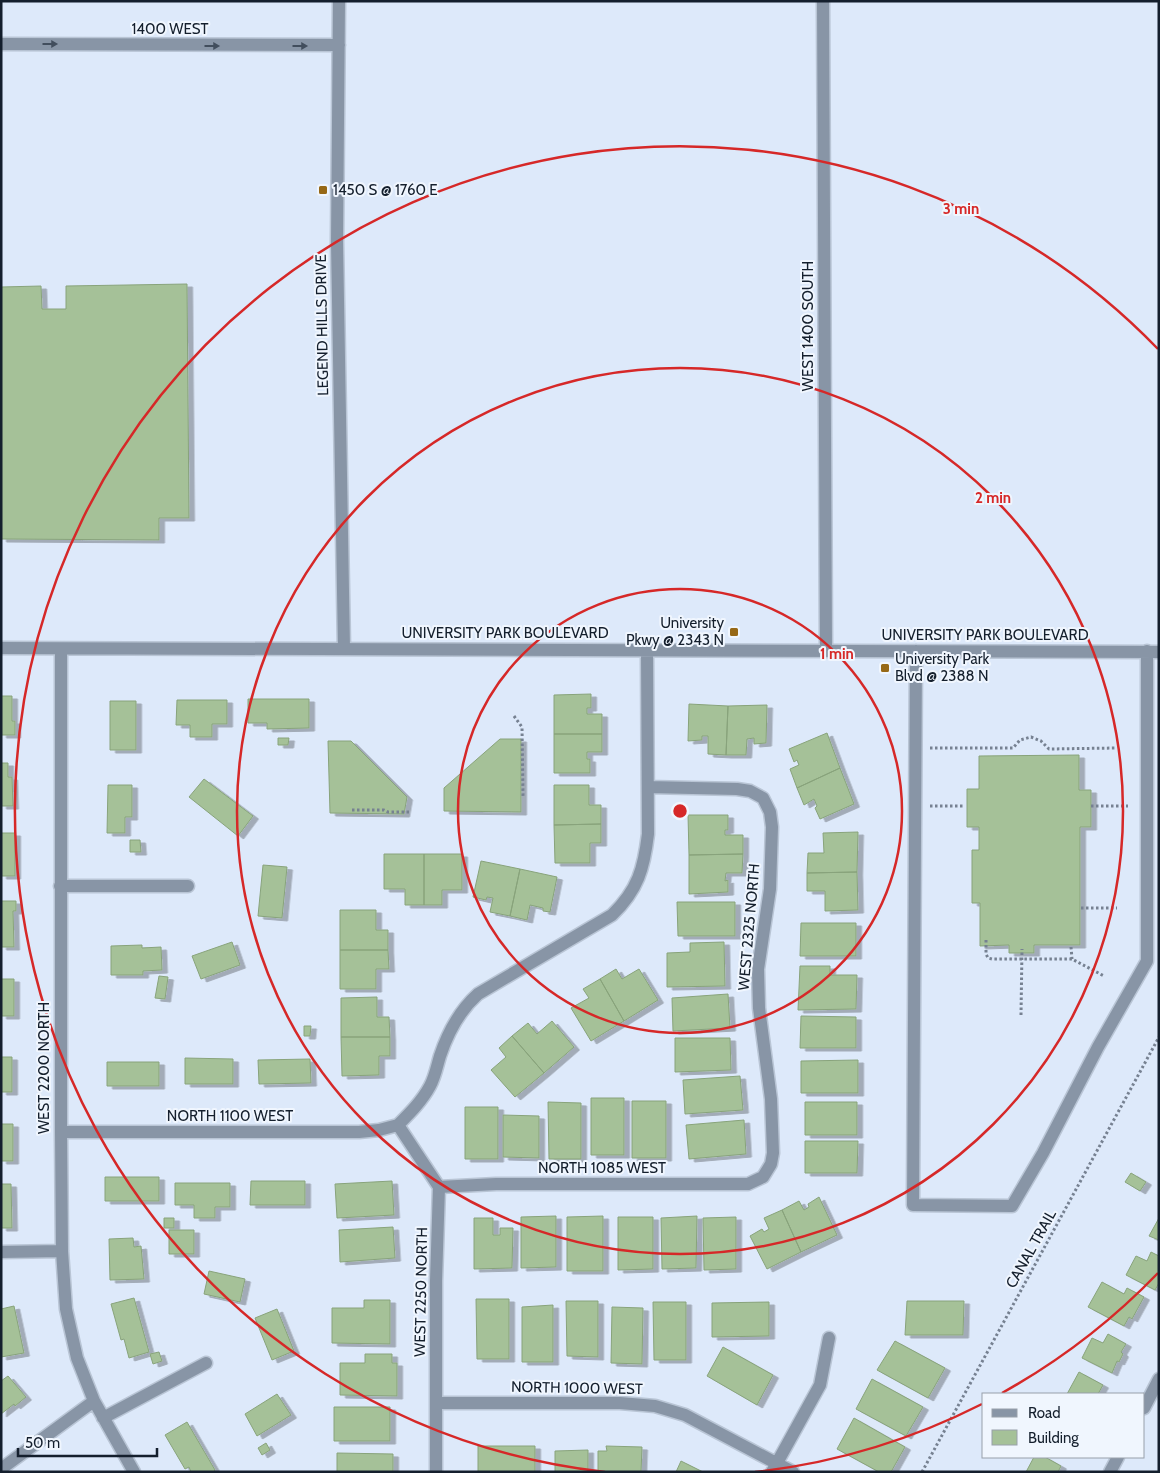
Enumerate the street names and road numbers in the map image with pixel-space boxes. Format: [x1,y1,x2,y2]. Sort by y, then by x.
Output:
street label: 1400 WEST [131,20,209,38]
street label: LEGEND HILLS DRIVE [312,254,332,396]
street label: WEST 1400 SOUTH [799,261,817,391]
street label: UNIVERSITY PARK BOULEVARD [401,624,609,642]
street label: UNIVERSITY PARK BOULEVARD [881,626,1089,644]
street label: WEST 2325 NORTH [734,863,764,991]
street label: WEST 2200 NORTH [35,1002,53,1134]
street label: NORTH 1100 WEST [167,1107,293,1125]
street label: NORTH 1085 WEST [538,1159,666,1177]
street label: CANAL TRAIL [1002,1206,1060,1291]
street label: WEST 2250 NORTH [411,1227,431,1357]
street label: NORTH 1000 WEST [511,1378,643,1398]

